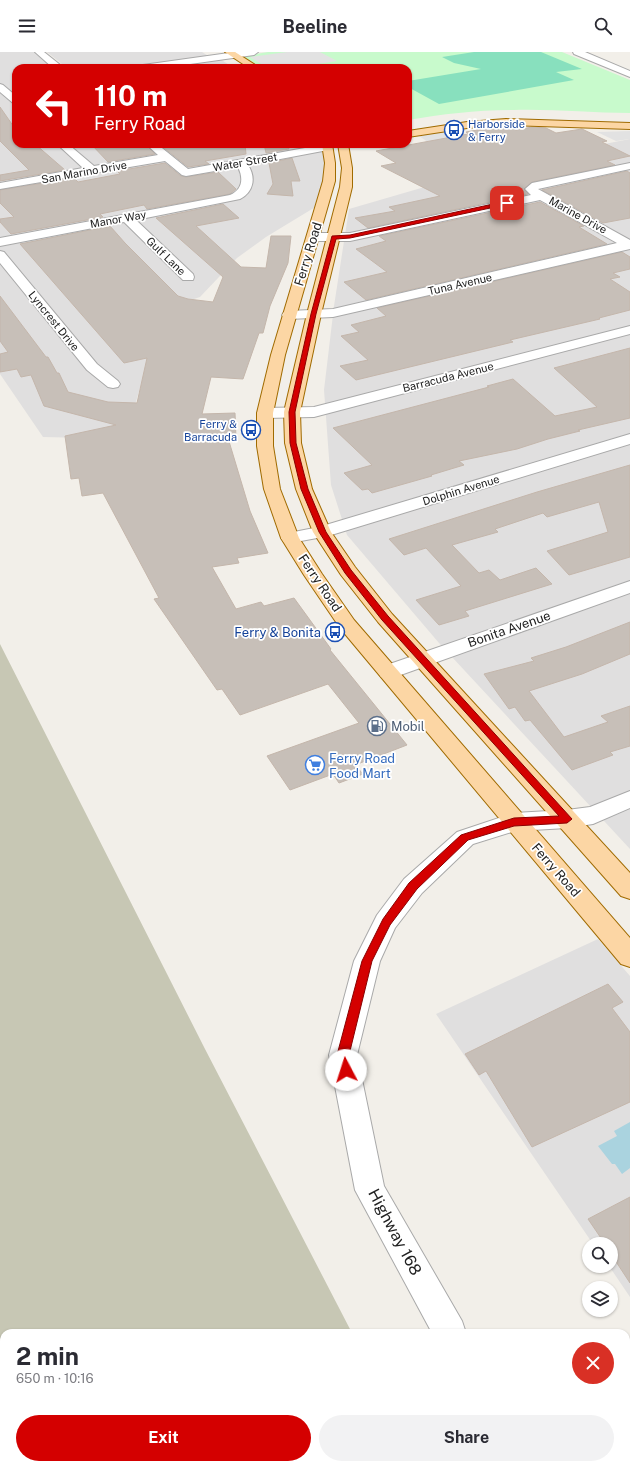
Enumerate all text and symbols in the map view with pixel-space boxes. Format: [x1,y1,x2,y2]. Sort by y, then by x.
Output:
icon: menu [16,15,38,37]
icon: search [592,15,614,37]
text: Beeline [283,16,347,37]
text: 110 m [94,79,167,112]
icon: left [28,80,80,132]
text: Ferry Road [94,113,186,134]
place label: Harborside & Ferry [468,118,525,143]
bus stop icon: Harborside & Ferry [443,119,465,141]
street label: Water Street [212,150,278,174]
street label: San Marino Drive [40,159,128,185]
pin [490,186,524,220]
icon: arrive [496,192,518,214]
street label: Marine Drive [547,194,609,236]
street label: Manor Way [89,208,147,230]
street label: Ferry Road [291,220,325,288]
street label: Gulf Lane [144,235,188,277]
street label: Tuna Avenue [427,271,493,297]
street label: Lyncrest Drive [26,289,82,353]
street label: Barracuda Avenue [401,360,495,394]
place label: Ferry & Barracuda [184,418,237,443]
bus stop icon: Ferry & Barracuda [240,419,262,441]
street label: Dolphin Avenue [421,473,501,507]
street label: Ferry Road [295,551,345,615]
street label: Bonita Avenue [466,608,552,650]
bus stop icon: Ferry & Bonita [324,621,346,643]
place label: Ferry & Bonita [234,625,321,640]
fuel station icon: Mobil [366,715,388,737]
place label: Mobil [391,719,425,734]
place label: Ferry Road Food Mart [329,751,395,781]
supermarket icon: Ferry Road Food Mart [304,754,326,776]
street label: Ferry Road [529,840,583,900]
position arrow [325,1049,367,1091]
street label: Highway 168 [364,1186,426,1278]
map controls [582,1237,618,1317]
button: search [582,1237,618,1273]
button: layers [582,1281,618,1317]
text: 2 min [16,1342,79,1370]
button: close [572,1342,614,1384]
text: 650 m · 10:16 [16,1371,94,1386]
button: Exit [16,1415,311,1461]
button: Share [319,1415,614,1461]

